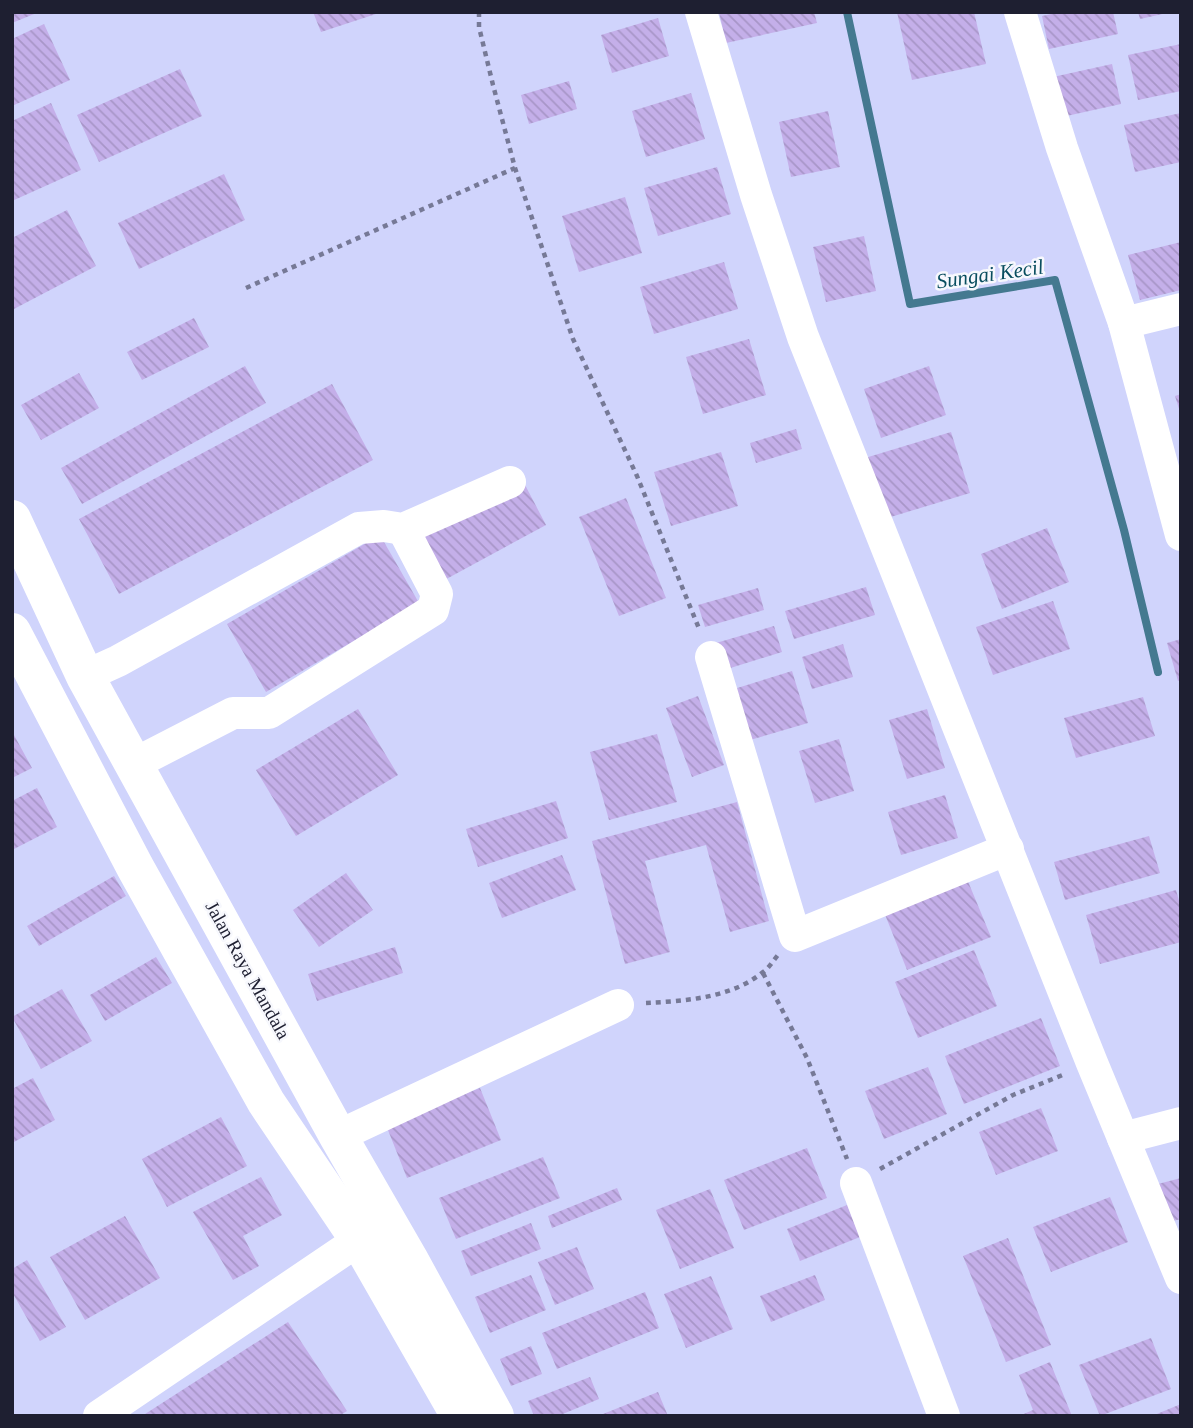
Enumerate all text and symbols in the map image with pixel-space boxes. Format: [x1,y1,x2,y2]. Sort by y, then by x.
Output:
water label: Sungai Kecil [935,255,1045,293]
street label: Jalan Raya Mandala [201,898,295,1043]

